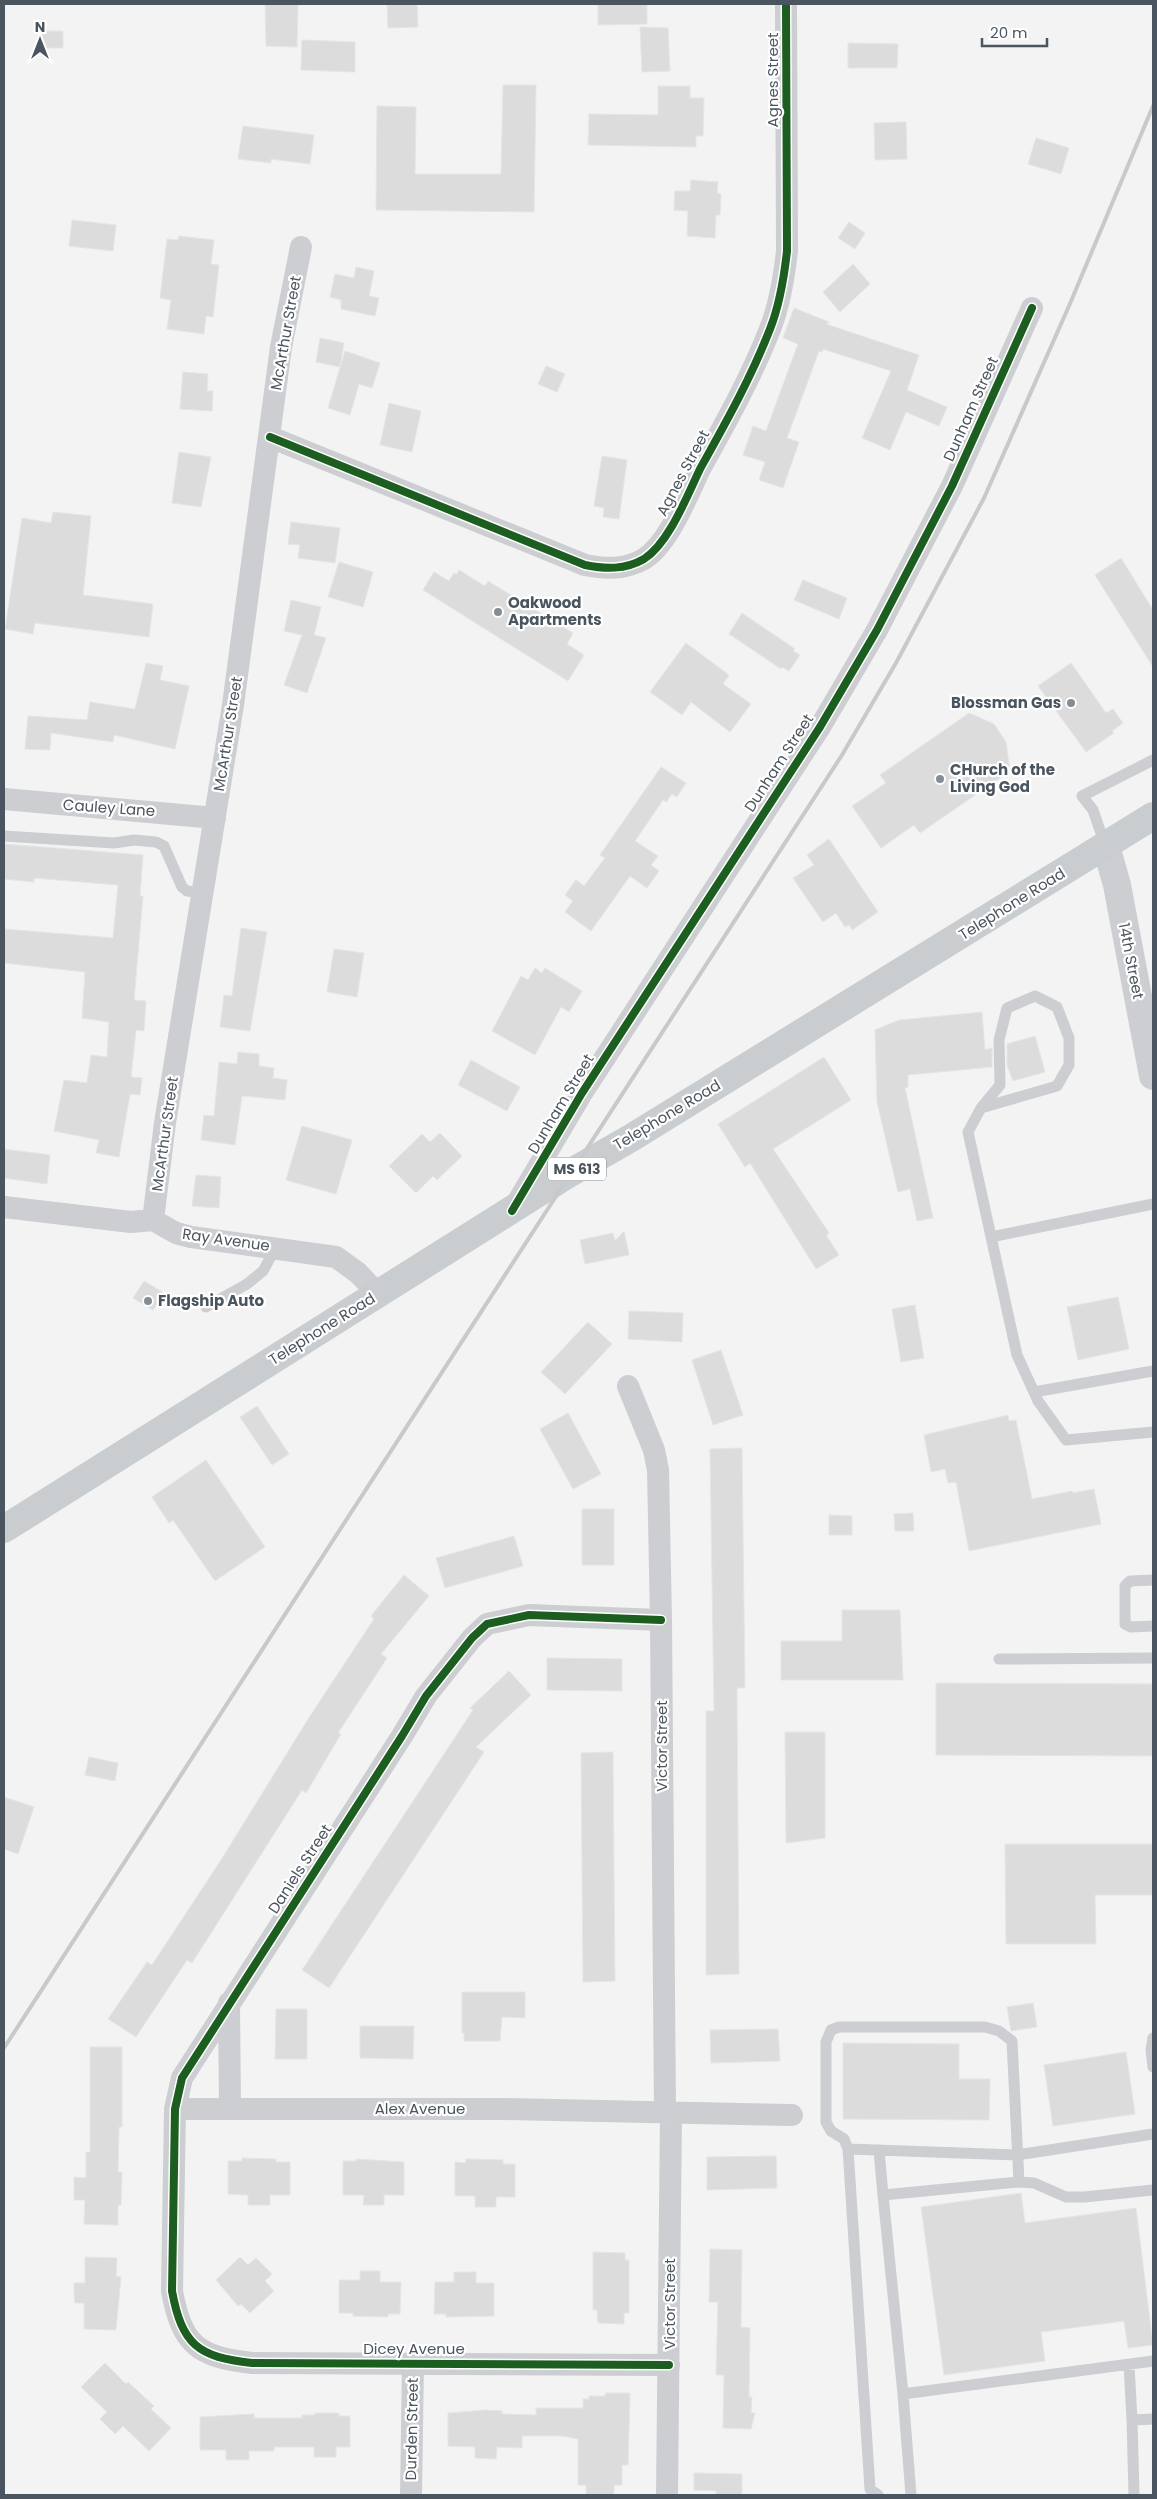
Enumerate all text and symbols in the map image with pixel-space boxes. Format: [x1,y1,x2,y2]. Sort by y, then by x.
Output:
north arrow [15,15,65,65]
scale bar [982,15,1047,47]
text: N [35,17,45,37]
text: 20 m [990,22,1028,43]
street label: Agnes Street [762,33,783,127]
street label: McArthur Street [265,274,306,392]
street label: Dunham Street [938,353,1003,465]
street label: Agnes Street [651,426,714,520]
place label: Oakwood Apartments [508,592,602,630]
marker: Oakwood Apartments [492,606,504,618]
street label: McArthur Street [208,675,247,793]
place label: Blossman Gas [951,692,1061,713]
marker: Blossman Gas [1065,697,1077,709]
street label: Dunham Street [739,710,818,816]
place label: CHurch of the Living God [950,759,1055,797]
marker: CHurch of the Living God [934,773,946,785]
street label: Cauley Lane [62,794,156,821]
street label: Telephone Road [955,862,1069,945]
street label: 14th Street [1114,921,1149,1001]
street label: Dunham Street [522,1050,599,1158]
street label: Telephone Road [609,1074,724,1155]
street label: McArthur Street [146,1075,183,1193]
road number: MS 613 [548,1158,606,1180]
street label: Ray Avenue [181,1223,271,1256]
street label: Telephone Road [265,1287,379,1370]
place label: Flagship Auto [158,1290,265,1311]
marker: Flagship Auto [142,1295,154,1307]
street label: Victor Street [651,1700,672,1792]
street label: Daniels Street [263,1820,336,1918]
street label: Alex Avenue [375,2098,465,2119]
street label: Victor Street [659,2258,680,2350]
street label: Dicey Avenue [363,2338,465,2359]
street label: Durden Street [400,2377,423,2481]

